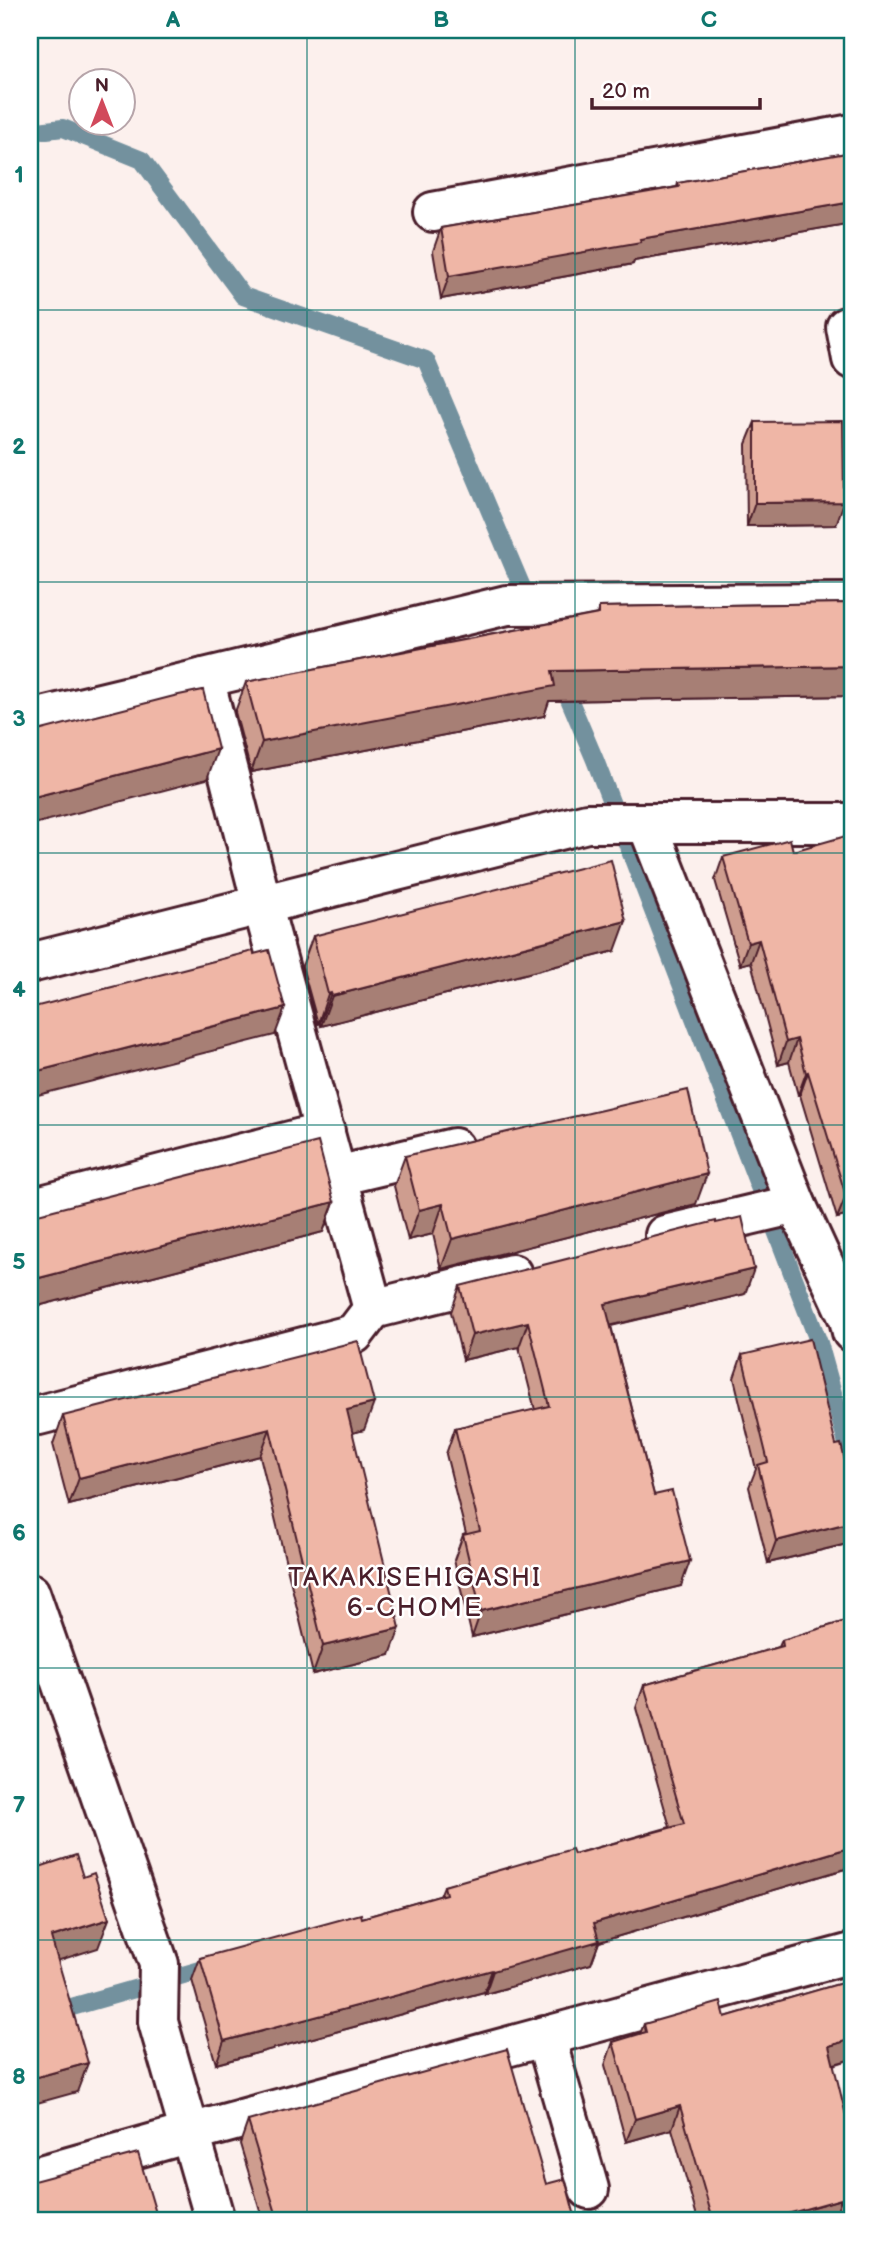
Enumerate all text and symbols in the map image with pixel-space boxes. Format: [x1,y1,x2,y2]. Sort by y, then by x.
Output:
text: A [165,6,181,34]
text: B [433,6,449,34]
text: C [701,6,717,34]
north arrow [66,66,136,136]
scale bar [592,66,760,110]
text: N [95,75,109,98]
text: 20 m [602,79,650,104]
text: 1 [14,161,24,189]
text: 2 [12,433,26,461]
text: 3 [12,705,26,733]
text: 4 [12,976,26,1004]
text: 5 [12,1248,26,1276]
text: 6 [12,1519,26,1547]
district label: TAKAKISEHIGASHI 6-CHOME [288,1563,542,1624]
text: 7 [13,1791,26,1819]
text: 8 [12,2063,26,2091]

